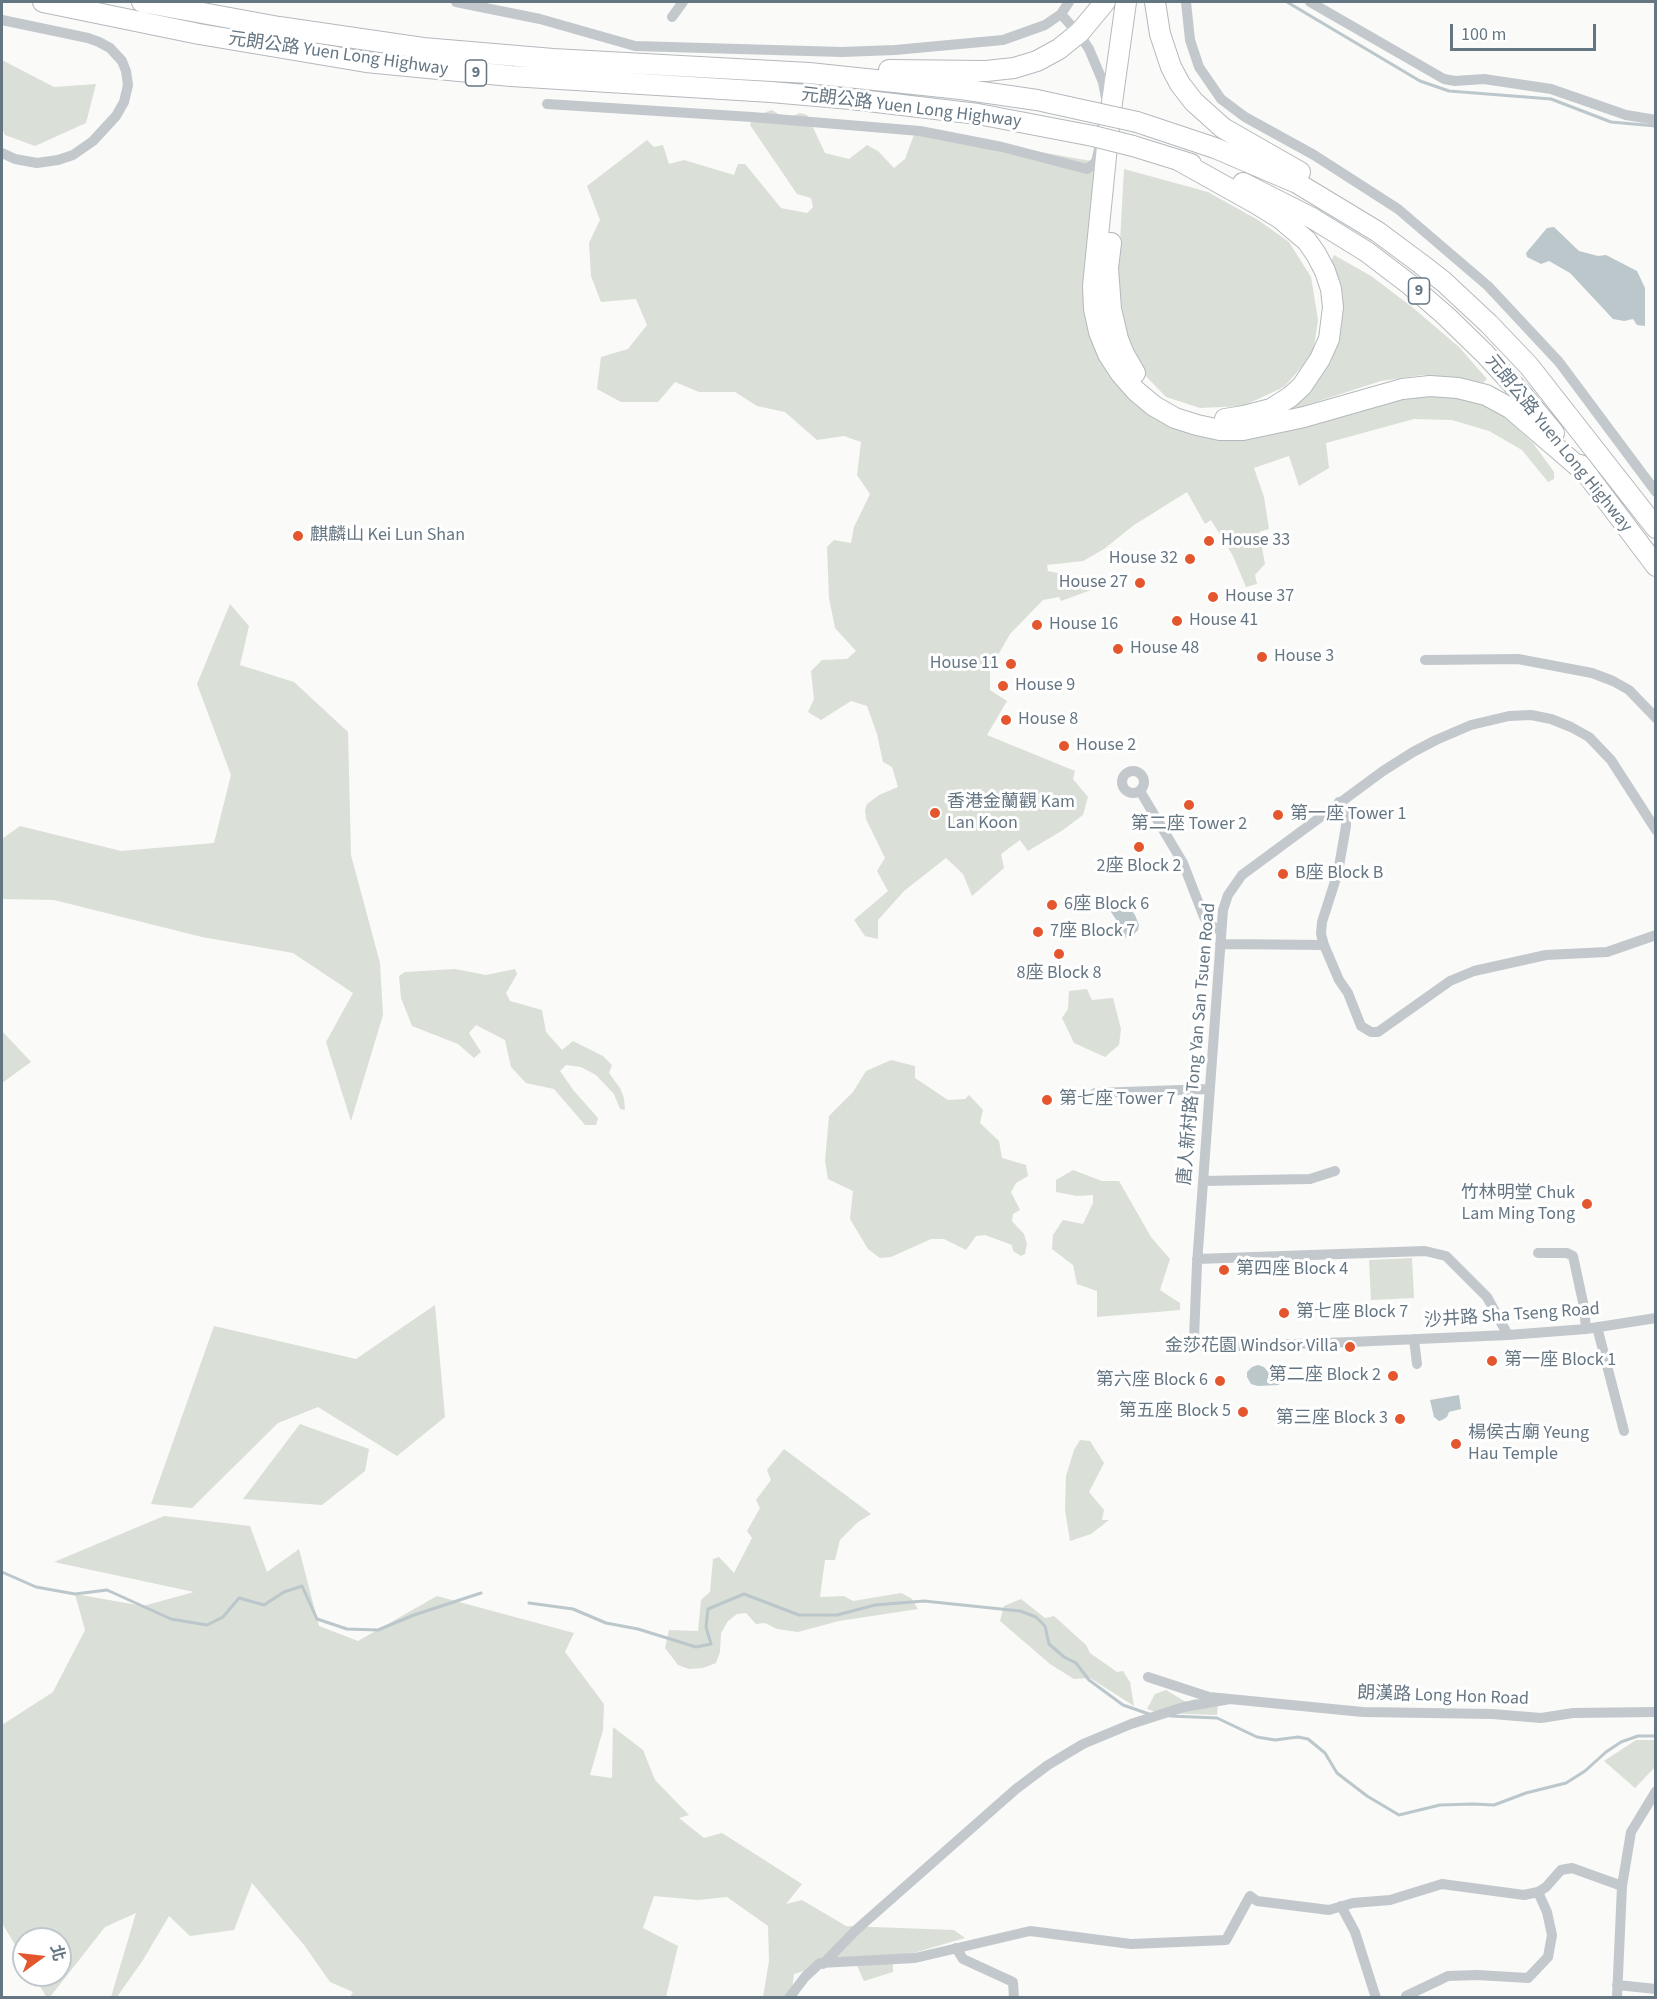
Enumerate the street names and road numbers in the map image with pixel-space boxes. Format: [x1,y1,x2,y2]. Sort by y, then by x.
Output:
street label: 元朗公路 Yuen Long Highway [227,29,449,81]
road number: 9 [466,60,486,86]
street label: 元朗公路 Yuen Long Highway [800,85,1022,133]
road number: 9 [1408,278,1430,304]
street label: 元朗公路 Yuen Long Highway [1480,351,1636,537]
street label: 唐人新村路 Tong Yan San Tsuen Road [1175,902,1221,1186]
street label: 沙井路 Sha Tseng Road [1424,1299,1600,1333]
street label: 朗漢路 Long Hon Road [1357,1683,1529,1711]

